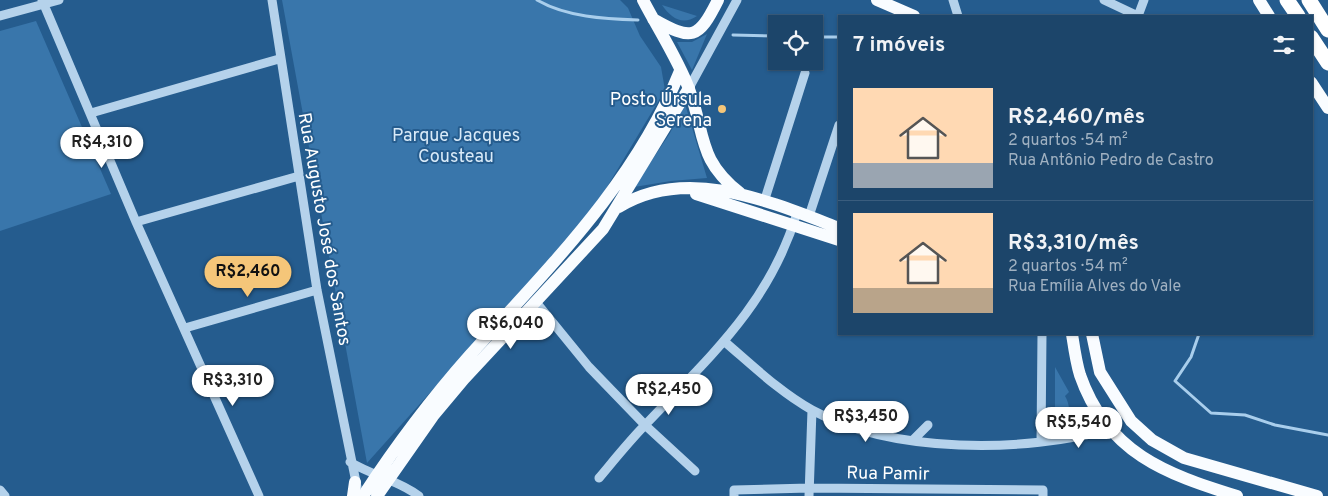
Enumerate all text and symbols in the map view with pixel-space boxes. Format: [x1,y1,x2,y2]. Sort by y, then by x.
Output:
map controls [768,15,823,70]
button: locate [768,15,823,70]
icon: filters [1270,31,1298,59]
text: 7 imóveis [853,32,945,59]
place label: Posto Úrsula Serena [610,87,712,133]
marker: Posto Úrsula Serena [716,103,728,115]
text: R$2,460/mês [1008,104,1145,131]
icon: home [893,108,953,168]
street label: Rua Augusto José dos Santos [292,111,355,348]
park label: Parque Jacques Cousteau [392,125,520,169]
pin: R$4,310 [56,126,148,169]
text: 2 quartos · 54 m² [1008,131,1128,151]
text: R$4,310 [71,133,133,153]
text: Rua Antônio Pedro de Castro [1008,151,1214,171]
text: R$3,310/mês [1008,230,1139,257]
icon: home [893,233,953,293]
pin: R$2,460 [202,256,294,298]
text: 2 quartos · 54 m² [1008,257,1128,277]
text: R$2,460 [215,262,281,282]
text: Rua Emília Alves do Vale [1008,277,1181,297]
pin: R$6,040 [465,308,557,350]
text: R$6,040 [478,314,544,334]
pin: R$3,310 [187,364,279,407]
text: R$3,310 [203,371,263,391]
pin: R$2,450 [623,374,715,416]
text: R$2,450 [637,380,702,400]
pin: R$3,450 [820,400,912,443]
pin: R$5,540 [1033,406,1125,449]
text: R$3,450 [834,407,898,427]
text: R$5,540 [1046,413,1112,433]
street label: Rua Pamir [846,462,930,487]

